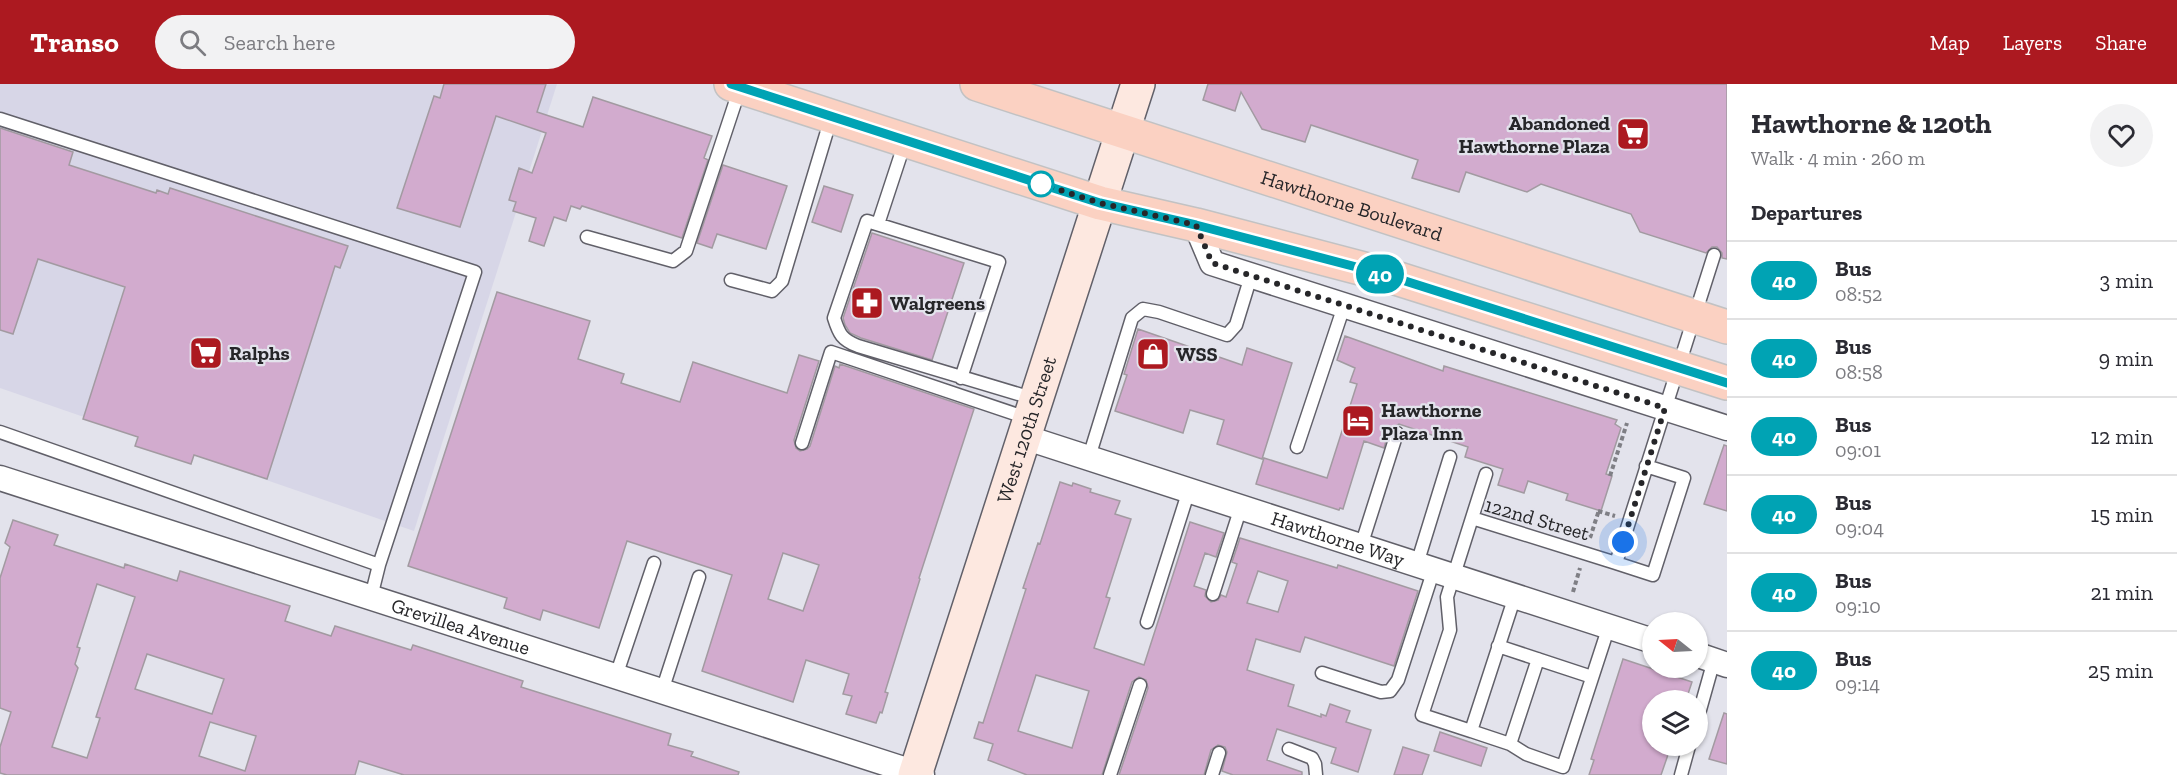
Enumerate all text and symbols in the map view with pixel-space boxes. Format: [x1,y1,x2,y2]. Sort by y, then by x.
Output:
search box [155,15,575,69]
text: Transo [30,26,119,59]
icon: search [176,26,209,59]
text: Search here [224,29,335,56]
text: Map [1930,30,1970,55]
text: Layers [2003,30,2062,55]
text: Share [2095,30,2147,55]
button: heart [2090,104,2153,167]
text: Hawthorne & 120th [1751,107,1992,140]
place label: Abandoned Hawthorne Plaza [1458,111,1611,158]
supermarket icon: Abandoned Hawthorne Plaza [1615,116,1651,152]
text: Walk · 4 min · 260 m [1751,146,1925,170]
street label: Hawthorne Boulevard [1258,165,1446,246]
unlabelled marker [1028,171,1054,197]
text: Departures [1751,199,1862,226]
line badge: 40 [1353,254,1407,294]
text: Bus [1835,255,1872,282]
text: 40 [1368,262,1392,287]
text: 3 min [2099,267,2153,294]
text: 40 [1772,268,1796,293]
text: 08:52 [1835,282,1882,306]
pharmacy icon: Walgreens [849,285,885,321]
place label: Walgreens [890,291,985,315]
text: Bus [1835,333,1872,360]
supermarket icon: Ralphs [188,335,224,371]
shop icon: WSS [1135,336,1171,372]
place label: Ralphs [229,341,290,365]
place label: WSS [1176,342,1218,366]
text: 9 min [2099,345,2153,372]
text: 40 [1772,346,1796,371]
street label: West 120th Street [992,352,1062,506]
text: 08:58 [1835,360,1883,384]
place label: Hawthorne Plaza Inn [1381,398,1482,445]
hotel icon: Hawthorne Plaza Inn [1340,403,1376,439]
text: Bus [1835,411,1872,438]
text: 12 min [2090,423,2153,450]
text: 40 [1772,424,1796,449]
text: 09:01 [1835,438,1881,462]
text: Bus [1835,489,1872,516]
street label: 122nd Street [1482,493,1593,546]
text: 15 min [2091,501,2153,528]
text: 40 [1772,502,1796,527]
street label: Hawthorne Way [1268,506,1408,572]
text: 09:04 [1835,516,1884,540]
your location [1608,527,1638,557]
text: Bus [1835,567,1872,594]
text: 21 min [2090,579,2153,606]
text: 40 [1772,580,1796,605]
street label: Grevillea Avenue [388,593,533,660]
text: 09:10 [1835,594,1881,618]
north arrow [1642,612,1708,678]
map controls [1642,612,1708,756]
text: Bus [1835,645,1872,672]
text: 25 min [2088,657,2153,684]
text: 40 [1772,658,1796,683]
text: 09:14 [1835,672,1880,696]
button: layers [1642,690,1708,756]

